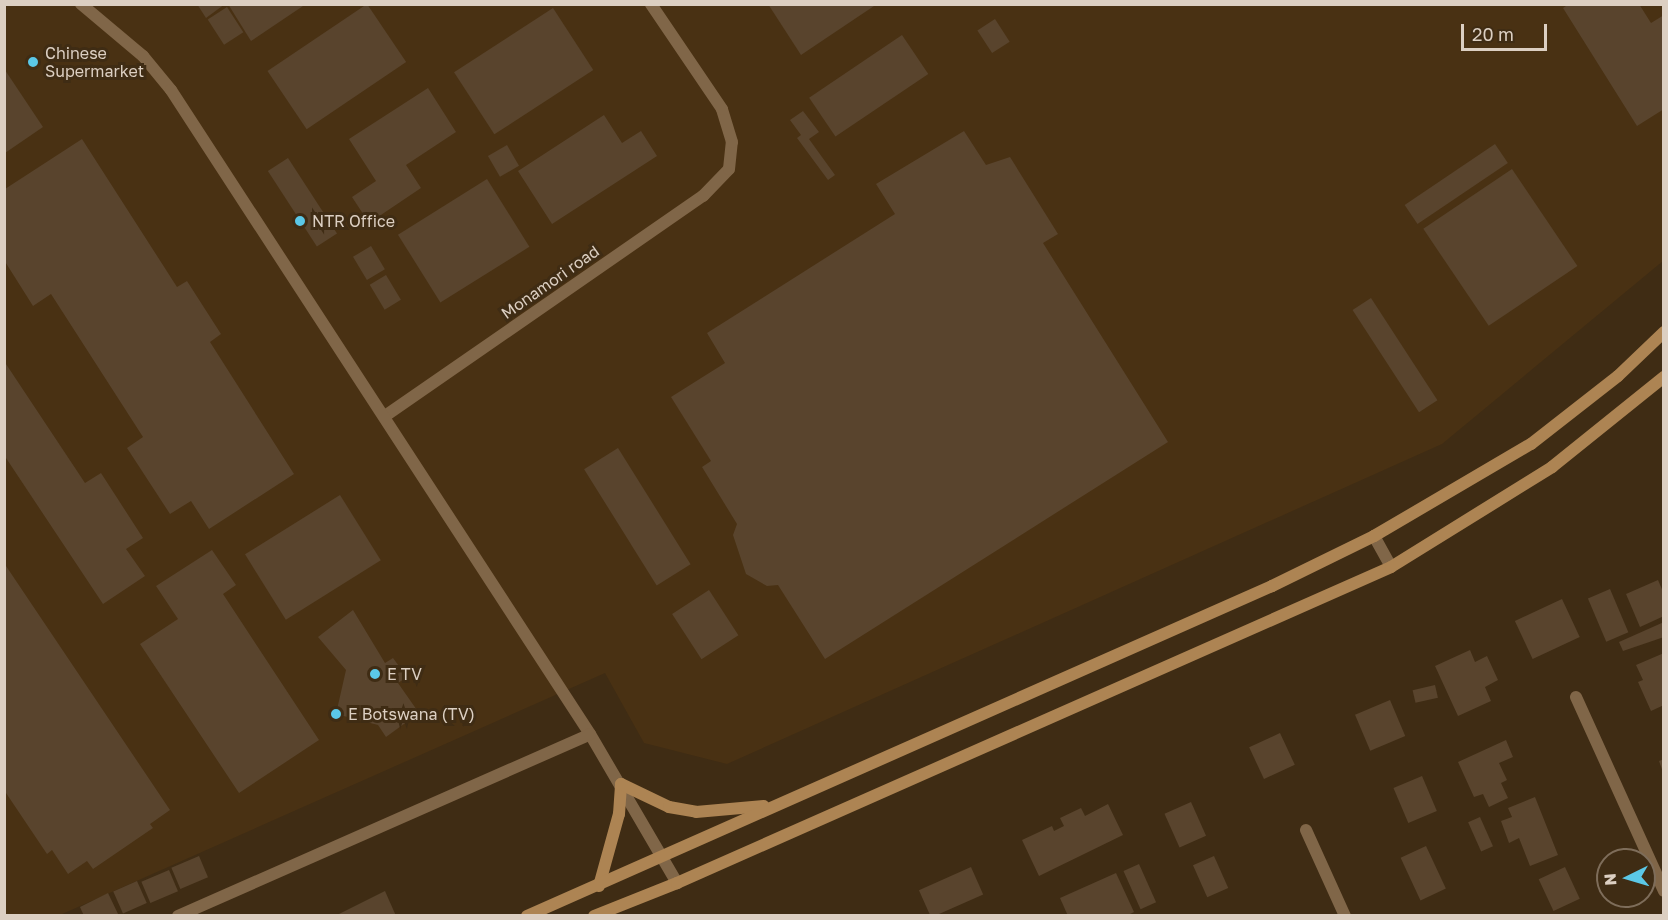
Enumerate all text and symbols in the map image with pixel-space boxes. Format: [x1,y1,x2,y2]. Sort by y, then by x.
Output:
scale bar [1464,12,1550,50]
text: 20 m [1472,23,1514,45]
place label: Chinese Supermarket [45,43,144,81]
marker: Chinese Supermarket [26,55,40,69]
place label: NTR Office [312,211,395,231]
marker: NTR Office [293,214,307,228]
street label: Monamori road [497,241,603,323]
place label: E TV [387,664,422,684]
marker: E TV [368,667,382,681]
place label: E Botswana (TV) [348,704,475,724]
marker: E Botswana (TV) [329,707,343,721]
north arrow [1596,848,1656,908]
text: N [1600,872,1621,886]

